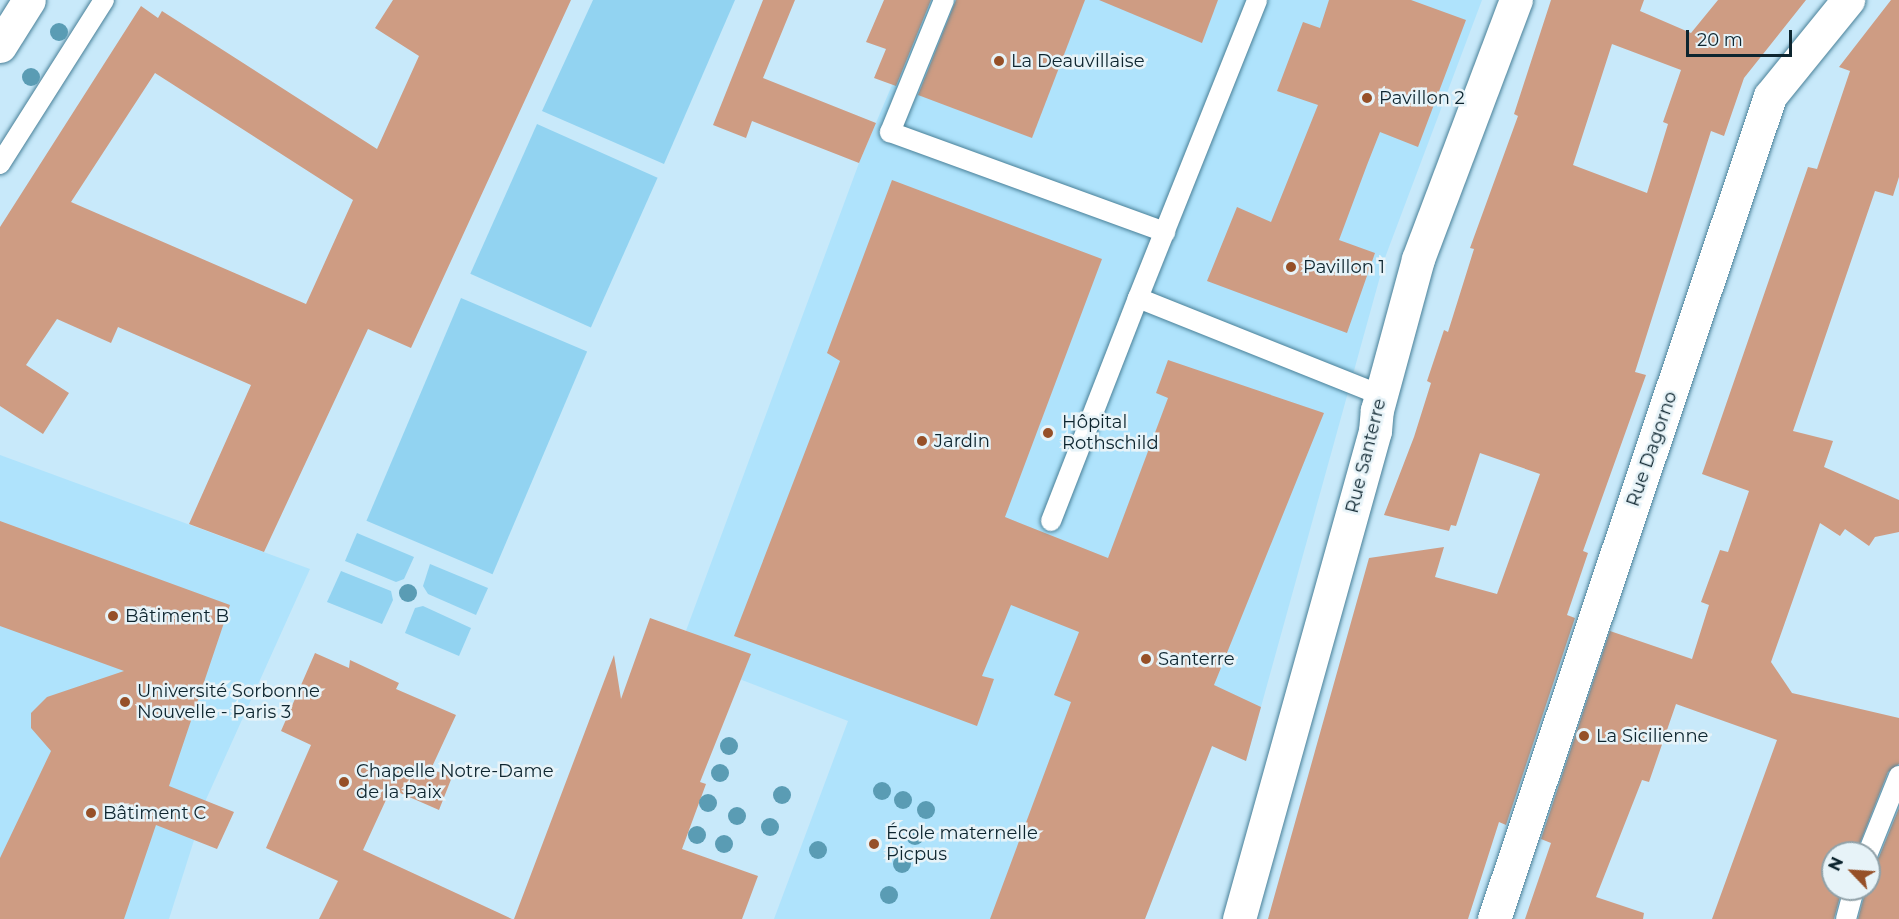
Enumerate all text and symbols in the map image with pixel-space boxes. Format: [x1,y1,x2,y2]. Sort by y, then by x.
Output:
scale bar [1689,18,1796,56]
text: 20 m [1697,29,1743,51]
place label: La Deauvillaise [1011,50,1145,72]
marker: La Deauvillaise [992,54,1006,68]
place label: Pavillon 2 [1379,87,1465,109]
marker: Pavillon 2 [1360,91,1374,105]
place label: Pavillon 1 [1303,256,1385,278]
marker: Pavillon 1 [1284,260,1298,274]
street label: Rue Dagorno [1622,389,1682,509]
street label: Rue Santerre [1341,396,1391,516]
place label: Hôpital Rothschild [1062,412,1159,454]
marker: Hôpital Rothschild [1039,424,1057,442]
place label: Jardin [934,430,990,452]
marker: Jardin [915,434,929,448]
place label: Bâtiment B [125,605,229,627]
marker: Bâtiment B [106,609,120,623]
place label: Santerre [1158,648,1235,670]
marker: Santerre [1139,652,1153,666]
place label: Université Sorbonne Nouvelle - Paris 3 [137,681,320,724]
marker: Université Sorbonne Nouvelle - Paris 3 [118,695,132,709]
place label: La Sicilienne [1596,725,1708,747]
marker: La Sicilienne [1577,729,1591,743]
place label: Chapelle Notre-Dame de la Paix [356,761,554,804]
marker: Chapelle Notre-Dame de la Paix [337,775,351,789]
place label: Bâtiment C [103,802,206,824]
marker: Bâtiment C [84,806,98,820]
place label: École maternelle Picpus [886,823,1038,866]
marker: École maternelle Picpus [867,837,881,851]
north arrow [1821,841,1881,901]
text: N [1825,854,1847,874]

